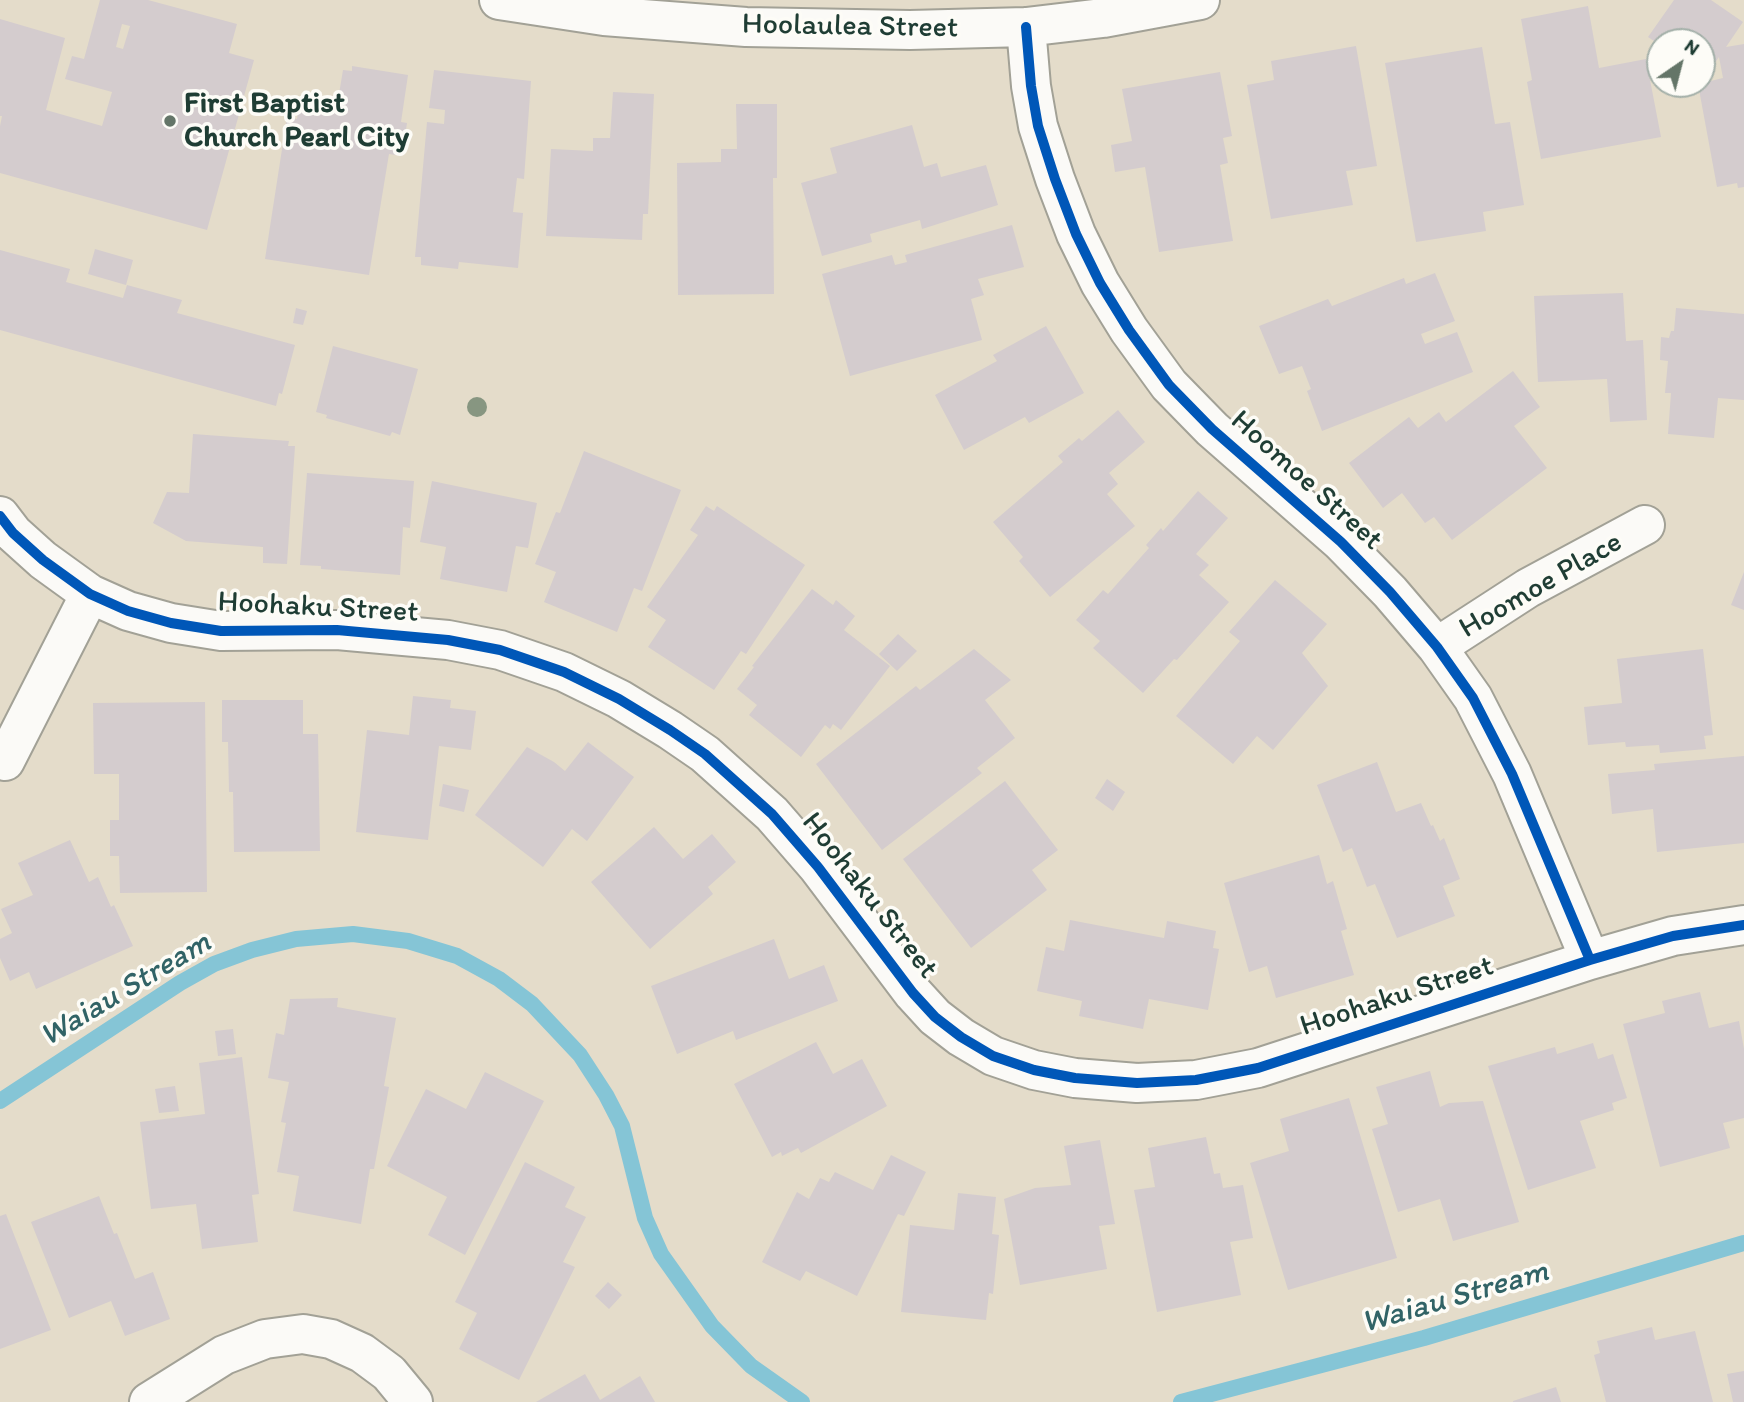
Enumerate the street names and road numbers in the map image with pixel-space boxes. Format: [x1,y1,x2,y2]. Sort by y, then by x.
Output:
street label: Hoolaulea Street [742,7,958,47]
street label: Hoomoe Street [1223,403,1389,559]
street label: Hoomoe Place [1453,525,1629,647]
street label: Hoohaku Street [217,585,419,631]
street label: Hoohaku Street [793,806,945,986]
street label: Hoohaku Street [1296,949,1498,1045]

